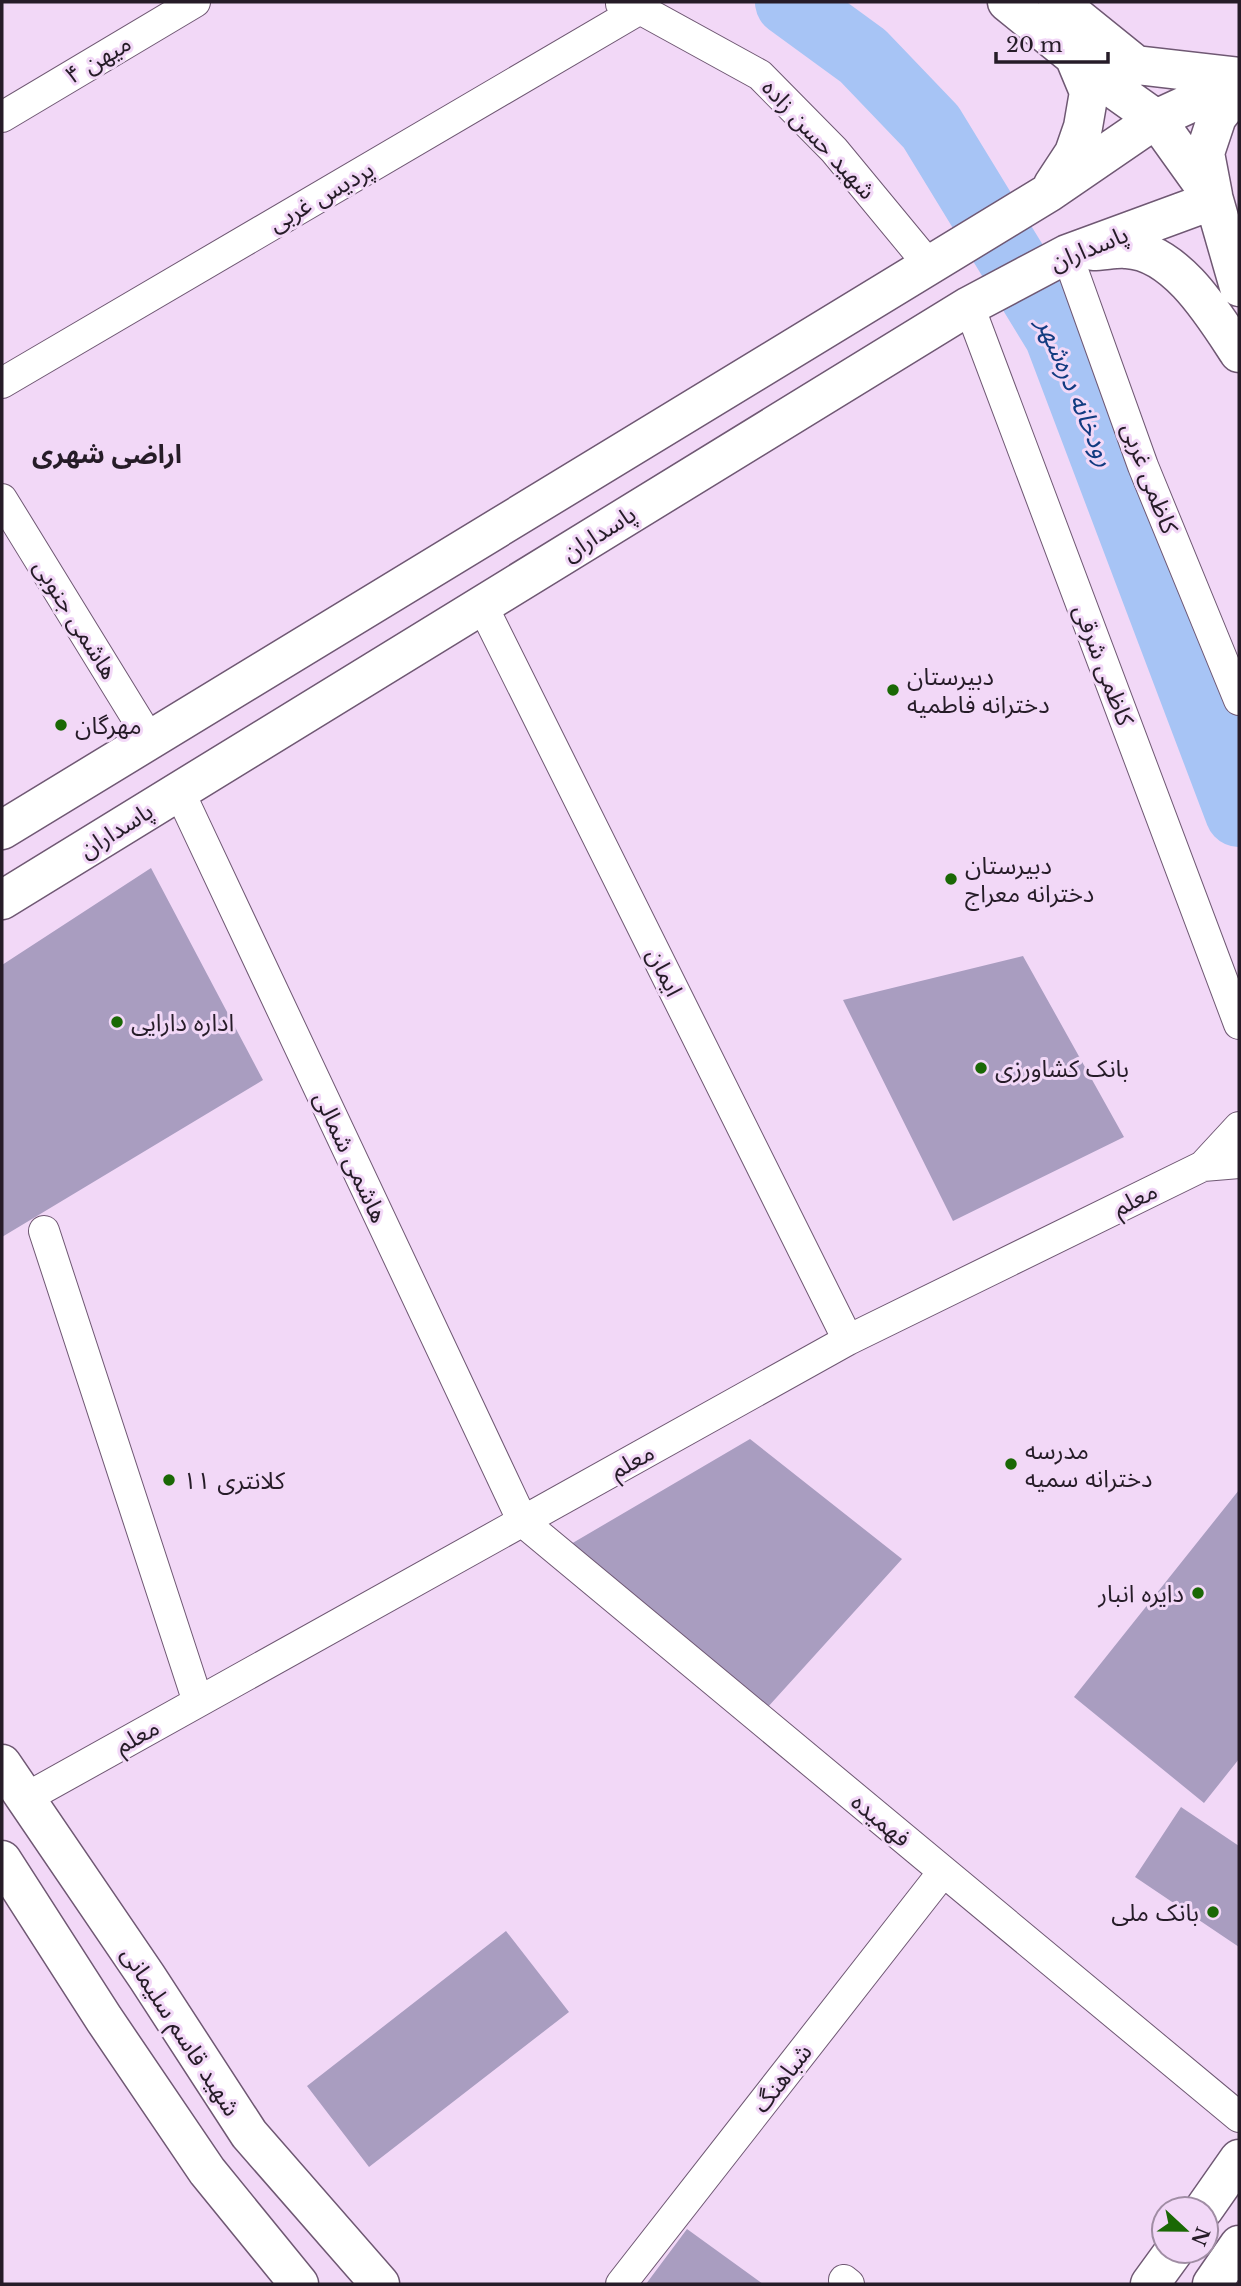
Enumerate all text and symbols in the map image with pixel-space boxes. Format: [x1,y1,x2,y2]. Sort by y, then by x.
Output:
scale bar [996,21,1108,65]
street label: میهن ۴ [60,28,136,90]
text: 20 m [1006,32,1063,58]
street label: شهید حسن زاده [756,73,882,205]
street label: پردیس غربی [263,154,379,239]
street label: پاسداران [1046,219,1133,278]
water label: رودخانه دره‌شهر [1030,311,1122,471]
street label: کاظمی غربی [1116,418,1185,539]
district label: اراضی شهری [32,438,182,470]
street label: پاسداران [557,499,642,568]
street label: هاشمی جنوبی [28,554,124,684]
street label: کاظمی شرقی [1068,600,1141,731]
place label: دبیرستان دخترانه فاطمیه [907,662,1050,719]
marker: دبیرستان دخترانه فاطمیه [885,682,901,698]
place label: مهرگان [75,711,142,740]
marker: مهرگان [53,717,69,733]
street label: پاسداران [74,796,159,865]
place label: دبیرستان دخترانه معراج [965,851,1094,911]
marker: دبیرستان دخترانه معراج [943,871,959,887]
street label: ایمان [641,943,689,1001]
place label: اداره دارایی [131,1008,234,1037]
marker: اداره دارایی [109,1014,125,1030]
place label: بانک کشاورزی [995,1054,1129,1083]
marker: بانک کشاورزی [973,1060,989,1076]
street label: هاشمی شمالی [308,1087,394,1227]
street label: معلم [1108,1176,1163,1225]
place label: مدرسه دخترانه سمیه [1025,1436,1152,1493]
street label: معلم [605,1437,661,1487]
marker: مدرسه دخترانه سمیه [1003,1456,1019,1472]
place label: کلانتری ۱۱ [183,1466,286,1495]
marker: کلانتری ۱۱ [161,1472,177,1488]
place label: دایره انبار [1097,1579,1184,1608]
marker: دایره انبار [1190,1585,1206,1601]
street label: معلم [110,1712,166,1762]
street label: فهمیده [846,1787,916,1853]
place label: بانک ملی [1111,1898,1199,1927]
marker: بانک ملی [1205,1904,1221,1920]
street label: شهید قاسم سلیمانی [113,1941,247,2123]
street label: شباهنگ [746,2038,818,2118]
north arrow [1150,2195,1220,2265]
text: N [1186,2224,1214,2249]

